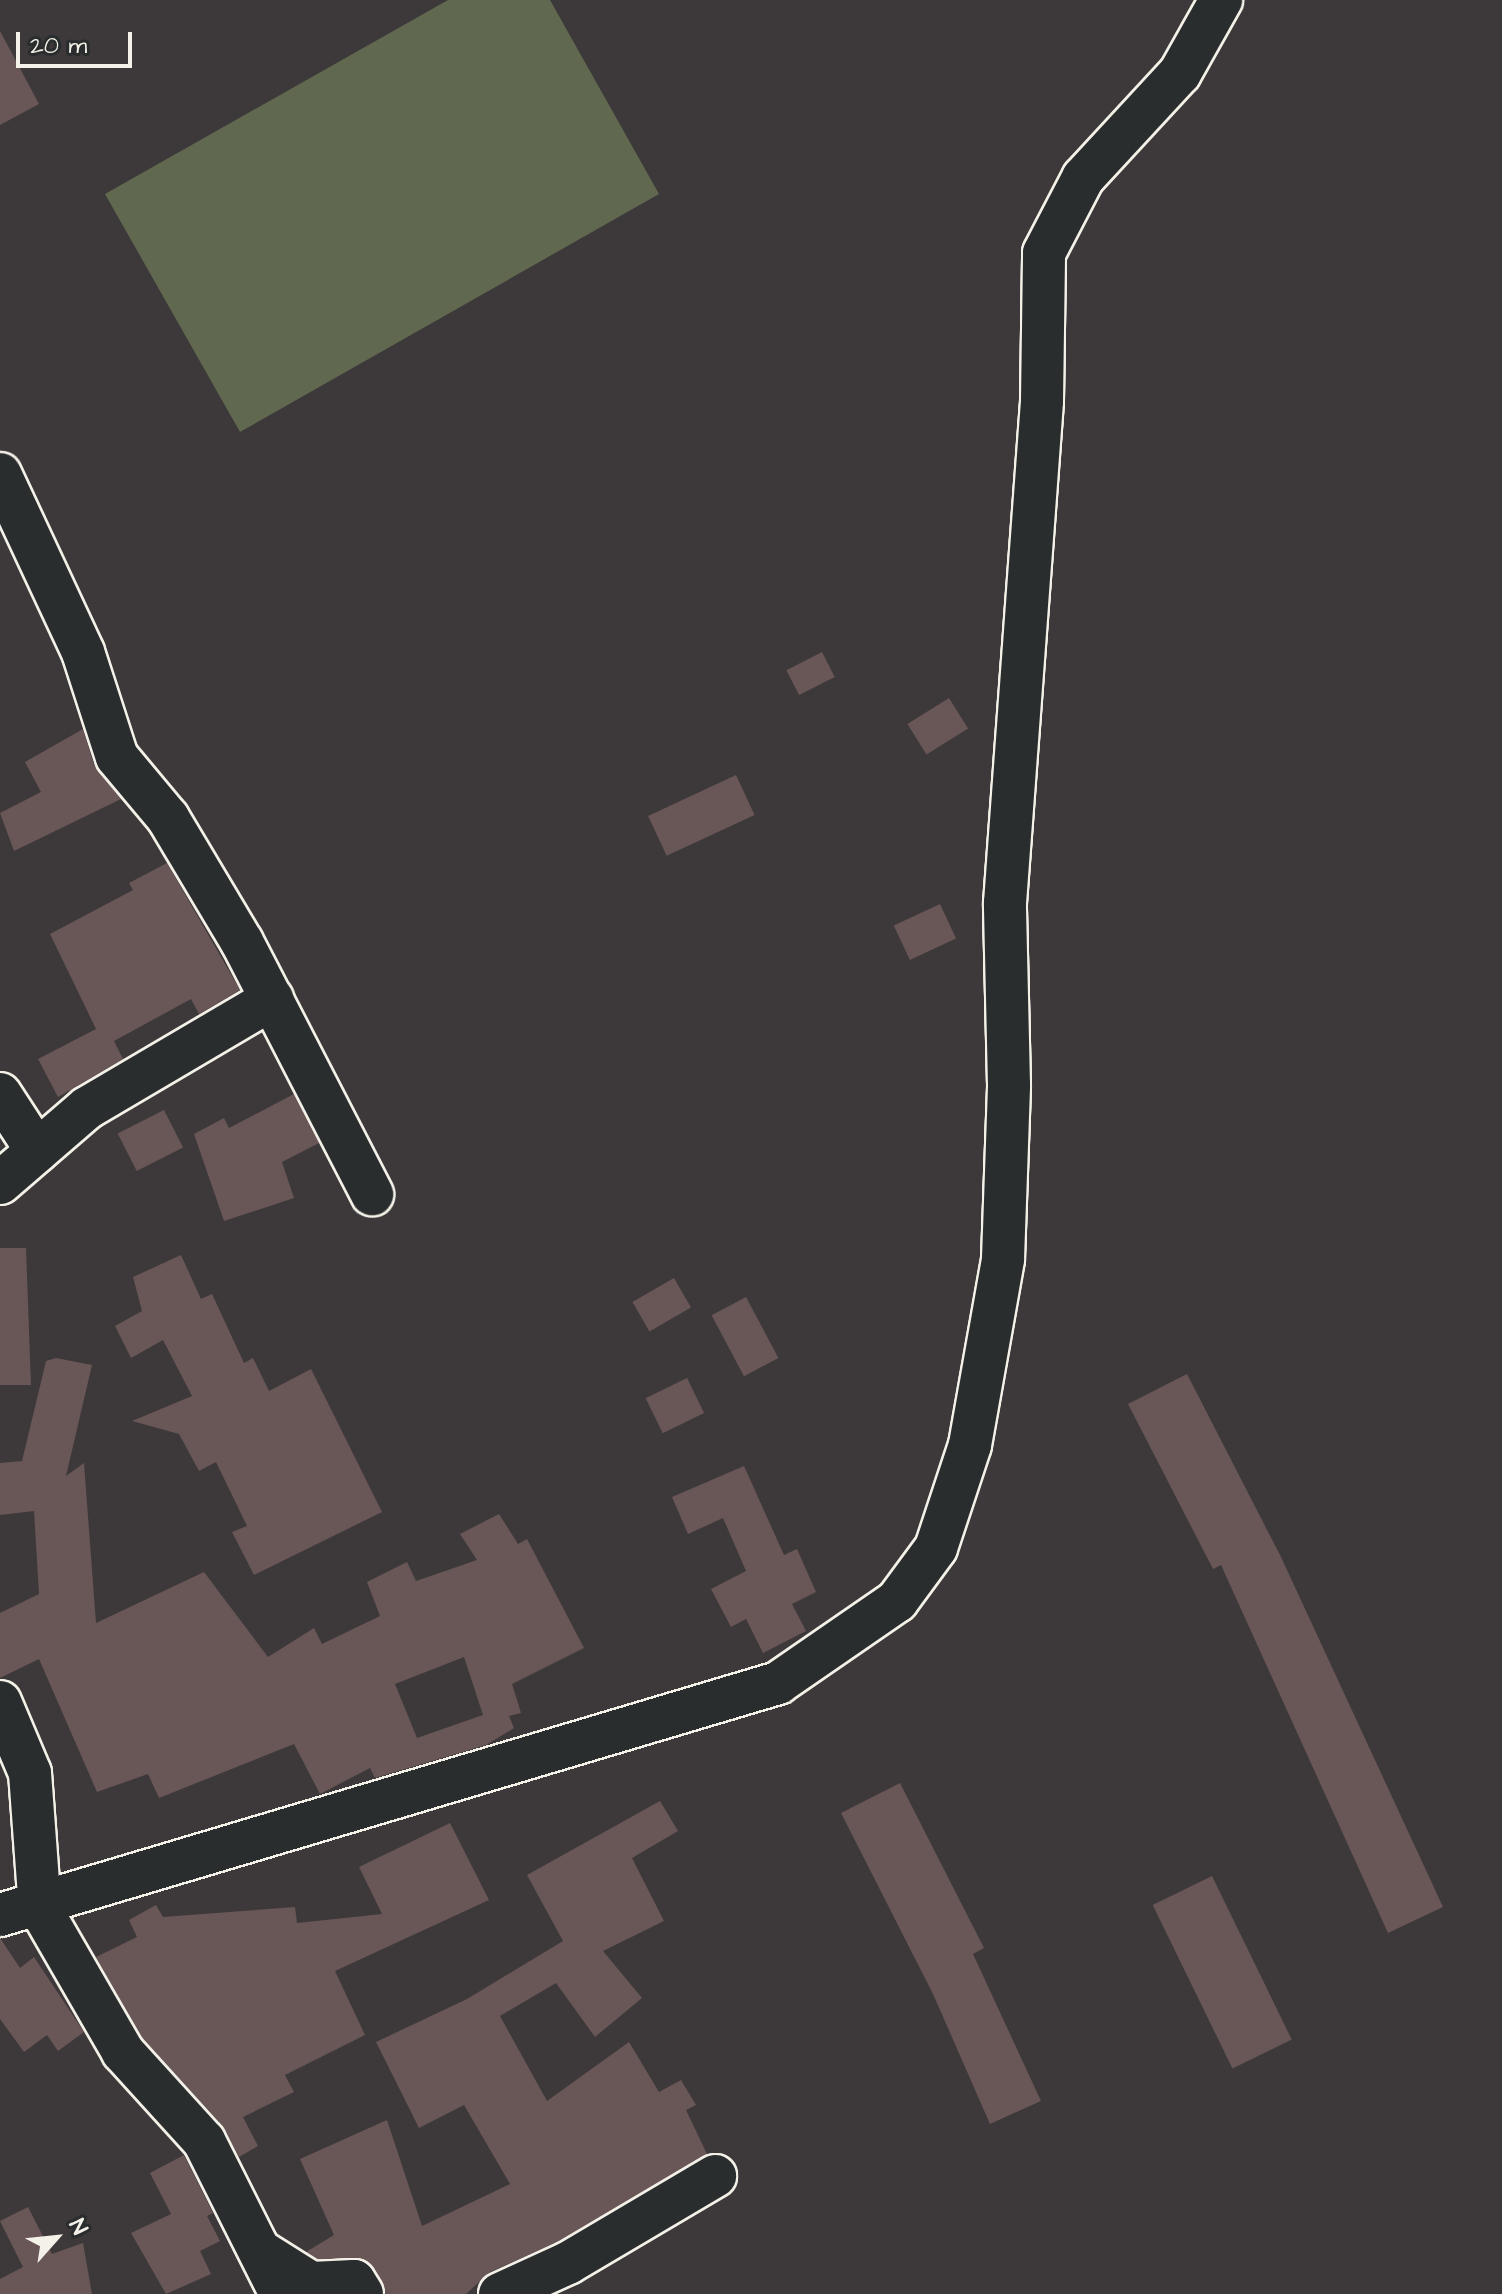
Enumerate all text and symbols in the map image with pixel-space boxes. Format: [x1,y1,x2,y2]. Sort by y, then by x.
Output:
scale bar [20,16,136,66]
text: 20 m [30,29,87,63]
north arrow [16,2198,96,2278]
text: N [61,2214,95,2240]

